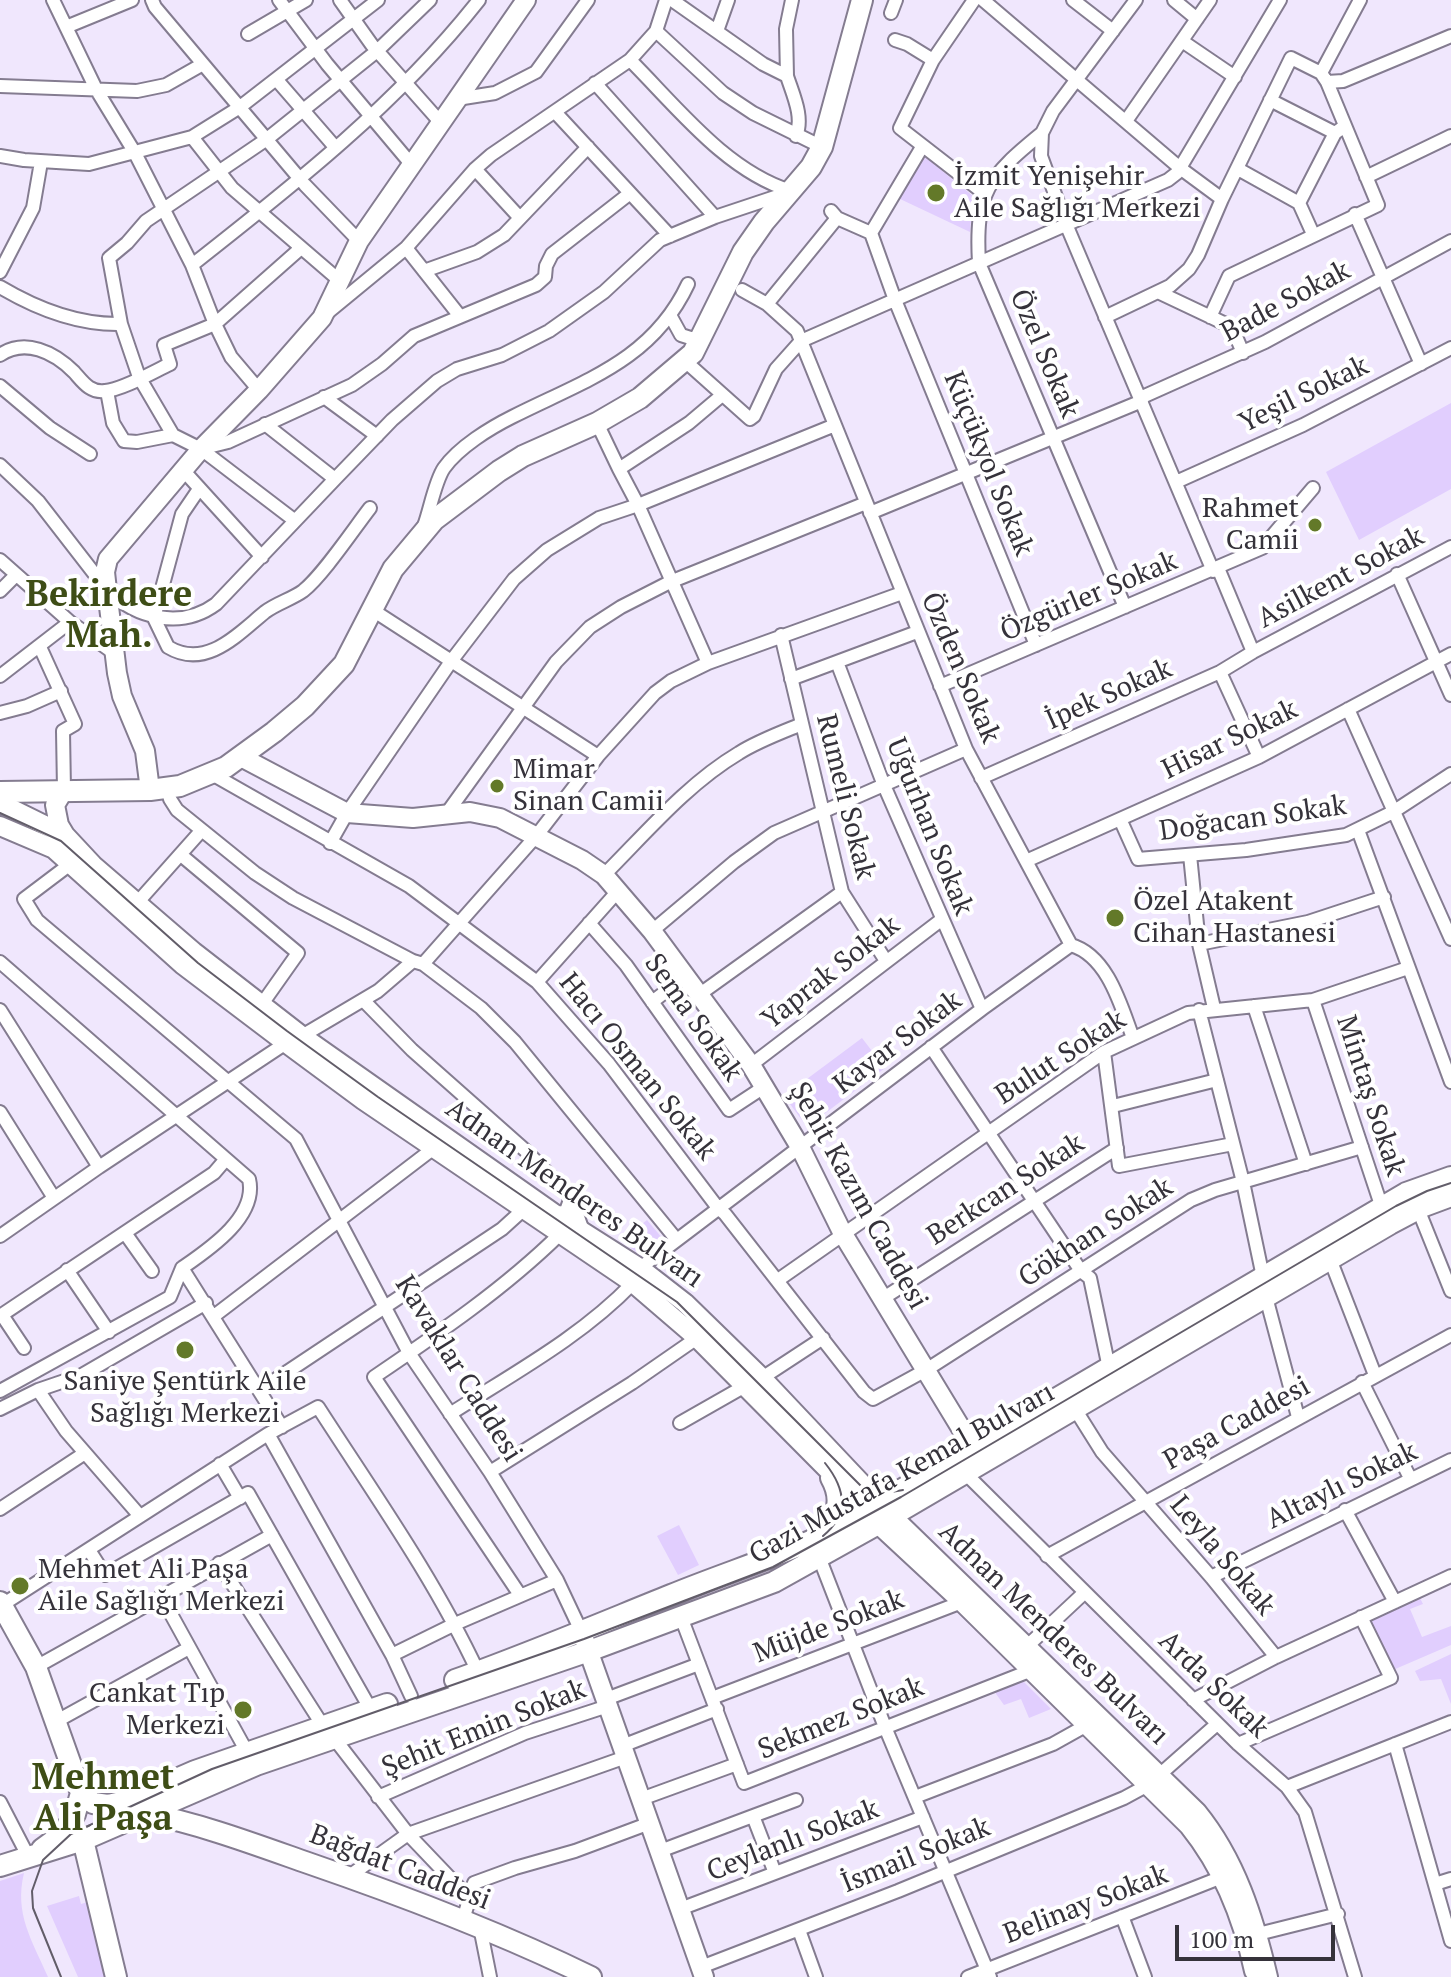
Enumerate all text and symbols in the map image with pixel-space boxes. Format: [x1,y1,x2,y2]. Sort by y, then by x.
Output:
place label: İzmit Yenişehir Aile Sağlığı Merkezi [954,160,1201,226]
marker: İzmit Yenişehir Aile Sağlığı Merkezi [925,182,947,204]
street label: Bade Sokak [1216,254,1356,350]
street label: Özel Sokak [1002,285,1086,423]
street label: Yeşil Sokak [1234,349,1374,441]
street label: Küçükyol Sokak [936,367,1040,561]
place label: Rahmet Camii [1202,492,1299,558]
marker: Rahmet Camii [1306,516,1324,534]
street label: Asilkent Sokak [1252,520,1430,636]
street label: Özgürler Sokak [996,545,1182,649]
district label: Bekirdere Mah. [26,574,192,659]
street label: Özden Sokak [913,588,1007,748]
street label: İpek Sokak [1041,652,1177,738]
street label: Hisar Sokak [1157,693,1303,787]
street label: Rumeli Sokak [808,711,882,883]
street label: Uğurhan Sokak [878,734,980,920]
place label: Mimar Sinan Camii [513,753,664,819]
marker: Mimar Sinan Camii [488,777,506,795]
street label: Doğacan Sokak [1157,789,1349,849]
place label: Özel Atakent Cihan Hastanesi [1133,885,1336,951]
marker: Özel Atakent Cihan Hastanesi [1104,907,1126,929]
street label: Yaprak Sokak [755,909,907,1037]
street label: Sema Sokak [637,948,749,1088]
street label: Hacı Osman Sokak [551,967,723,1167]
street label: Kayar Sokak [827,984,969,1102]
street label: Bulut Sokak [990,1003,1132,1113]
street label: Mintaş Sokak [1328,1011,1412,1181]
street label: Şehit Kazım Caddesi [782,1077,934,1315]
street label: Adnan Menderes Bulvarı [439,1092,709,1296]
street label: Berkcan Sokak [921,1127,1091,1253]
street label: Gökhan Sokak [1013,1171,1179,1295]
street label: Kavaklar Caddesi [387,1270,529,1468]
marker: Saniye Şentürk Aile Sağlığı Merkezi [174,1339,196,1361]
place label: Saniye Şentürk Aile Sağlığı Merkezi [64,1365,306,1431]
street label: Paşa Caddesi [1158,1370,1316,1478]
street label: Gazi Mustafa Kemal Bulvarı [744,1376,1060,1572]
street label: Altaylı Sokak [1261,1435,1423,1537]
street label: Leyla Sokak [1162,1489,1282,1623]
street label: Adnan Menderes Bulvarı [931,1515,1175,1753]
place label: Mehmet Ali Paşa Aile Sağlığı Merkezi [38,1553,285,1619]
marker: Mehmet Ali Paşa Aile Sağlığı Merkezi [9,1575,31,1597]
street label: Müjde Sokak [749,1583,909,1671]
street label: Arda Sokak [1151,1624,1275,1746]
street label: Sekmez Sokak [753,1671,929,1767]
street label: Şehit Emin Sokak [377,1673,591,1785]
place label: Cankat Tıp Merkezi [89,1677,225,1743]
marker: Cankat Tıp Merkezi [232,1699,254,1721]
district label: Mehmet Ali Paşa [32,1757,174,1842]
street label: Ceylanlı Sokak [702,1793,884,1889]
street label: İsmail Sokak [837,1811,995,1901]
street label: Bağdat Caddesi [305,1818,495,1918]
street label: Belinay Sokak [999,1858,1173,1952]
scale bar [1179,1909,1339,1959]
text: 100 m [1189,1923,1254,1955]

